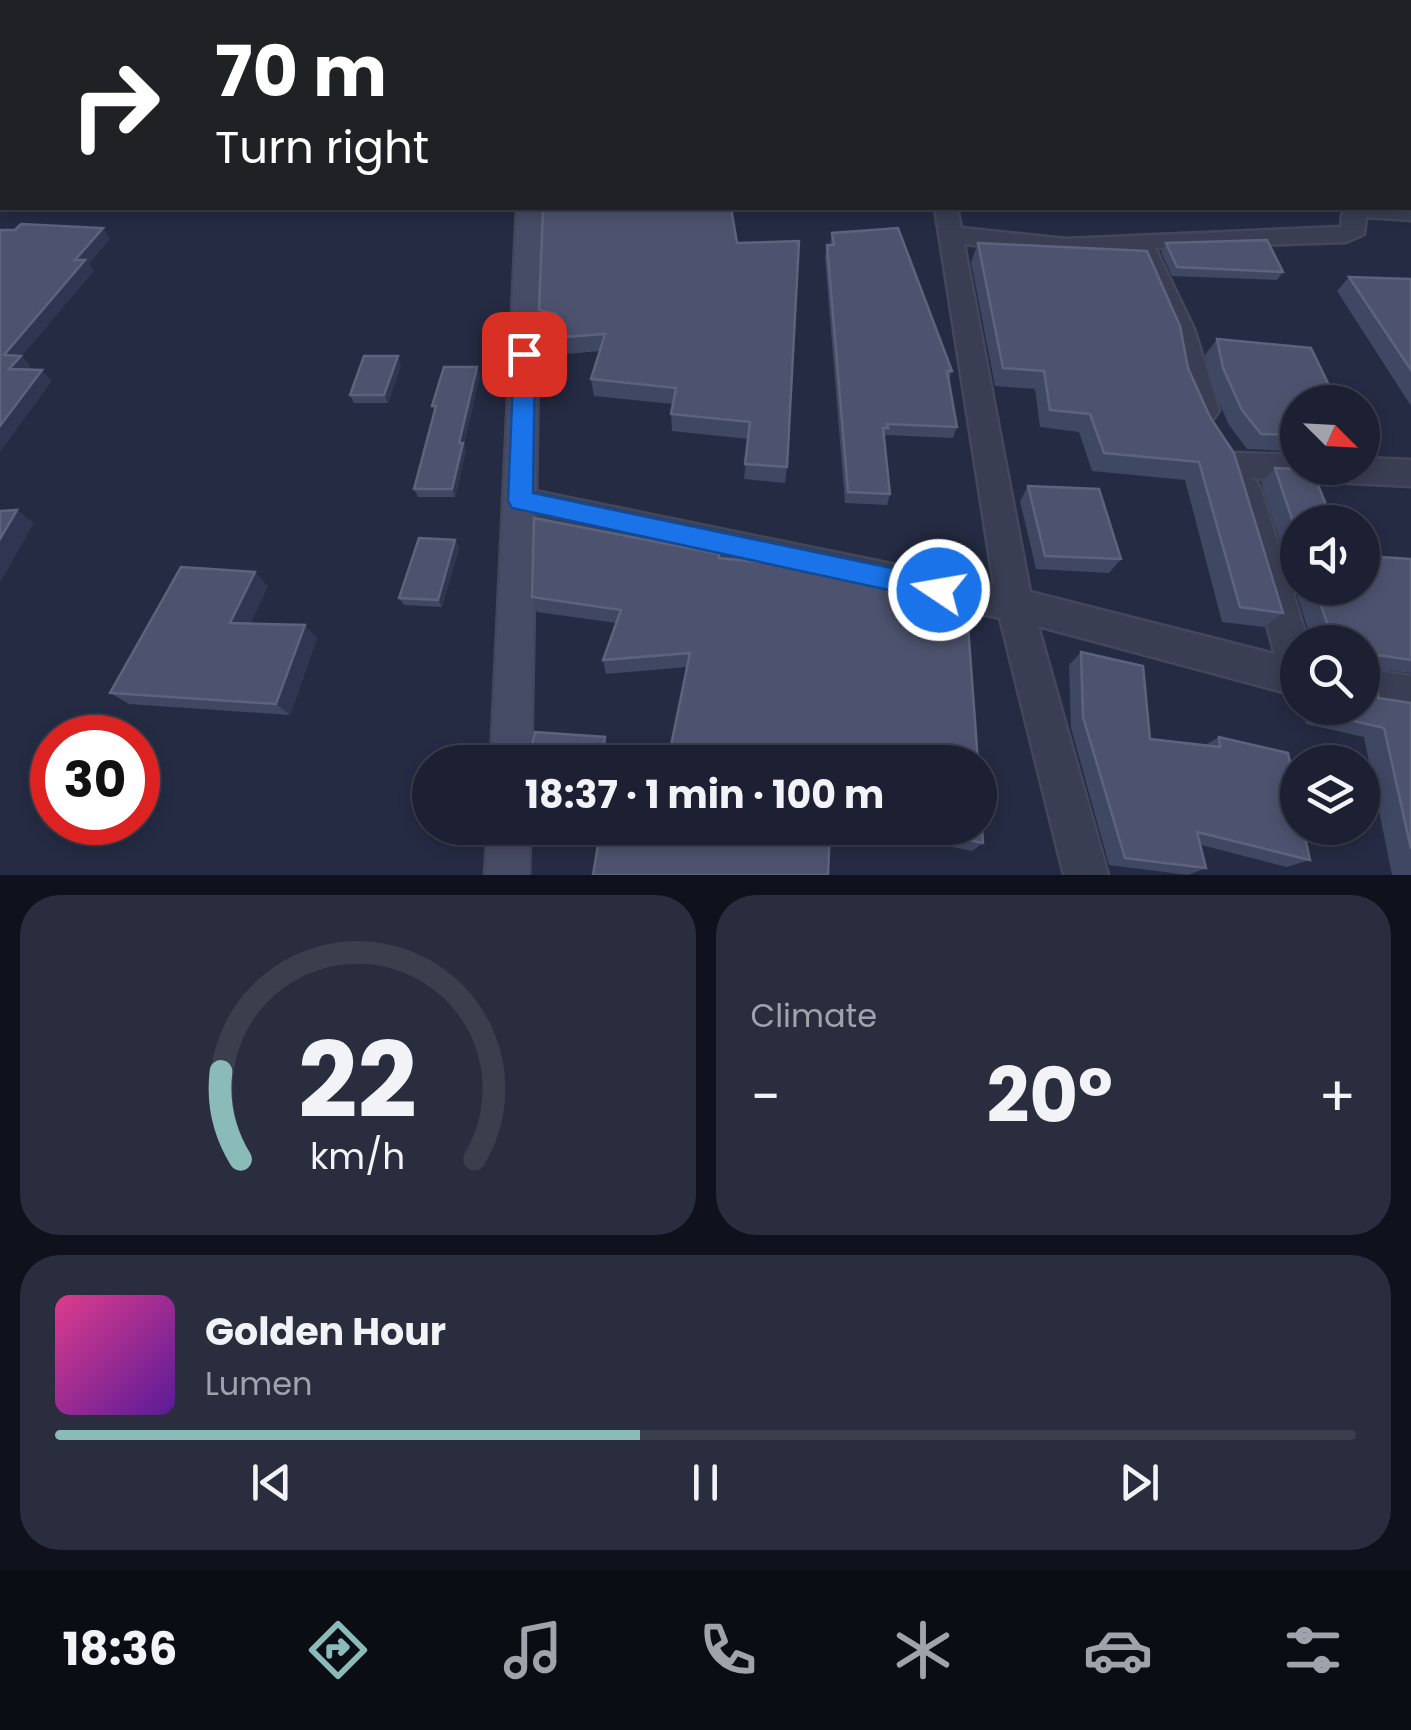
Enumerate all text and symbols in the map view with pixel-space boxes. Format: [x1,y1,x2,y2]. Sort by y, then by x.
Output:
text: 70 m [215,22,387,121]
icon: right [50,40,180,170]
text: Turn right [215,116,429,179]
pin [482,312,567,397]
icon: arrive [497,327,552,382]
north arrow [1280,385,1380,485]
map controls [1280,385,1380,845]
button: sound [1280,505,1380,605]
position arrow [887,538,991,642]
button: search [1280,625,1380,725]
speed limit sign: 30 [30,715,160,845]
button: layers [1280,745,1380,845]
text: 18:37 · 1 min · 100 m [525,768,884,821]
text: Climate [751,993,877,1038]
text: 22 [298,1008,417,1153]
text: 20° [986,1043,1113,1148]
text: − [751,1058,781,1135]
text: + [1318,1058,1356,1135]
text: km/h [310,1131,405,1182]
text: Golden Hour [205,1305,446,1358]
text: Lumen [205,1361,313,1406]
icon: previous [244,1455,299,1510]
icon: pause [678,1455,733,1510]
icon: next [1112,1455,1167,1510]
icon: directions [303,1615,373,1685]
icon: music [498,1615,568,1685]
icon: phone [693,1615,763,1685]
icon: climate [888,1615,958,1685]
icon: car [1083,1615,1153,1685]
icon: filters [1278,1615,1348,1685]
text: 18:36 [63,1618,177,1681]

